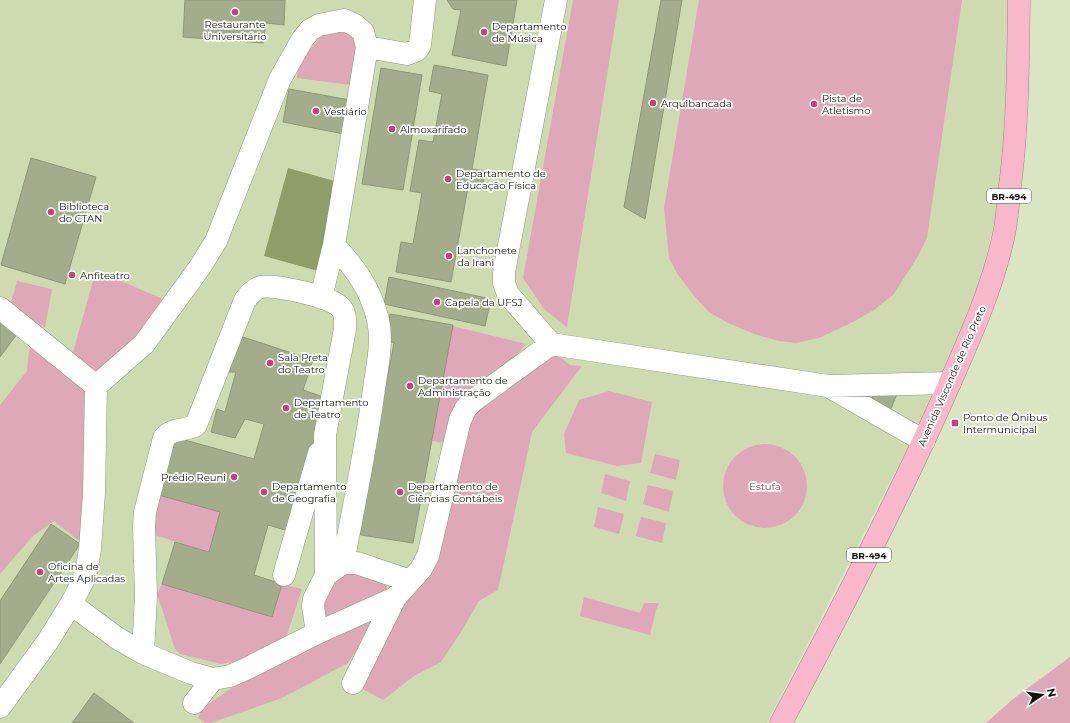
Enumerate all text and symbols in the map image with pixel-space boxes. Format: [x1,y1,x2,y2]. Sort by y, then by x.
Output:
marker: Restaurante Universitário [230,7,240,17]
place label: Restaurante Universitário [204,18,266,43]
place label: Departamento de Música [492,20,566,45]
marker: Departamento de Música [479,27,489,37]
place label: Pista de Atletismo [822,92,870,117]
place label: Arquibancada [661,97,732,110]
marker: Arquibancada [648,98,658,108]
marker: Pista de Atletismo [809,99,819,109]
place label: Vestiário [324,105,367,118]
marker: Vestiário [311,106,321,116]
place label: Almoxarifado [400,123,467,136]
marker: Almoxarifado [387,124,397,134]
place label: Departamento de Educação Física [456,167,546,192]
marker: Departamento de Educação Física [443,174,453,184]
road number: BR-494 [987,189,1031,203]
place label: Biblioteca do CTAN [59,200,109,225]
marker: Biblioteca do CTAN [46,207,56,217]
place label: Lanchonete da Irani [457,244,517,269]
marker: Lanchonete da Irani [444,251,454,261]
place label: Anfiteatro [80,269,130,282]
marker: Anfiteatro [67,270,77,280]
place label: Capela da UFSJ [445,296,523,309]
marker: Capela da UFSJ [432,297,442,307]
street label: Avenida Visconde de Rio Preto [915,304,989,448]
place label: Sala Preta do Teatro [278,351,328,376]
marker: Sala Preta do Teatro [265,358,275,368]
place label: Departamento de Administração [418,374,508,399]
marker: Departamento de Administração [405,381,415,391]
place label: Departamento de Teatro [294,396,368,421]
marker: Departamento de Teatro [281,403,291,413]
place label: Ponto de Ônibus Intermunicipal [963,411,1048,436]
marker: Ponto de Ônibus Intermunicipal [950,418,960,428]
place label: Prédio Reuni [161,471,226,484]
marker: Prédio Reuni [229,472,239,482]
place label: Departamento de Geografia [272,480,346,505]
place label: Departamento de Ciências Contábeis [408,480,502,505]
park label: Estufa [749,480,781,493]
marker: Departamento de Geografia [259,487,269,497]
marker: Departamento de Ciências Contábeis [395,487,405,497]
road number: BR-494 [847,548,891,562]
place label: Oficina de Artes Aplicadas [48,560,125,585]
marker: Oficina de Artes Aplicadas [35,567,45,577]
north arrow [1022,675,1062,715]
text: N [1044,687,1060,699]

